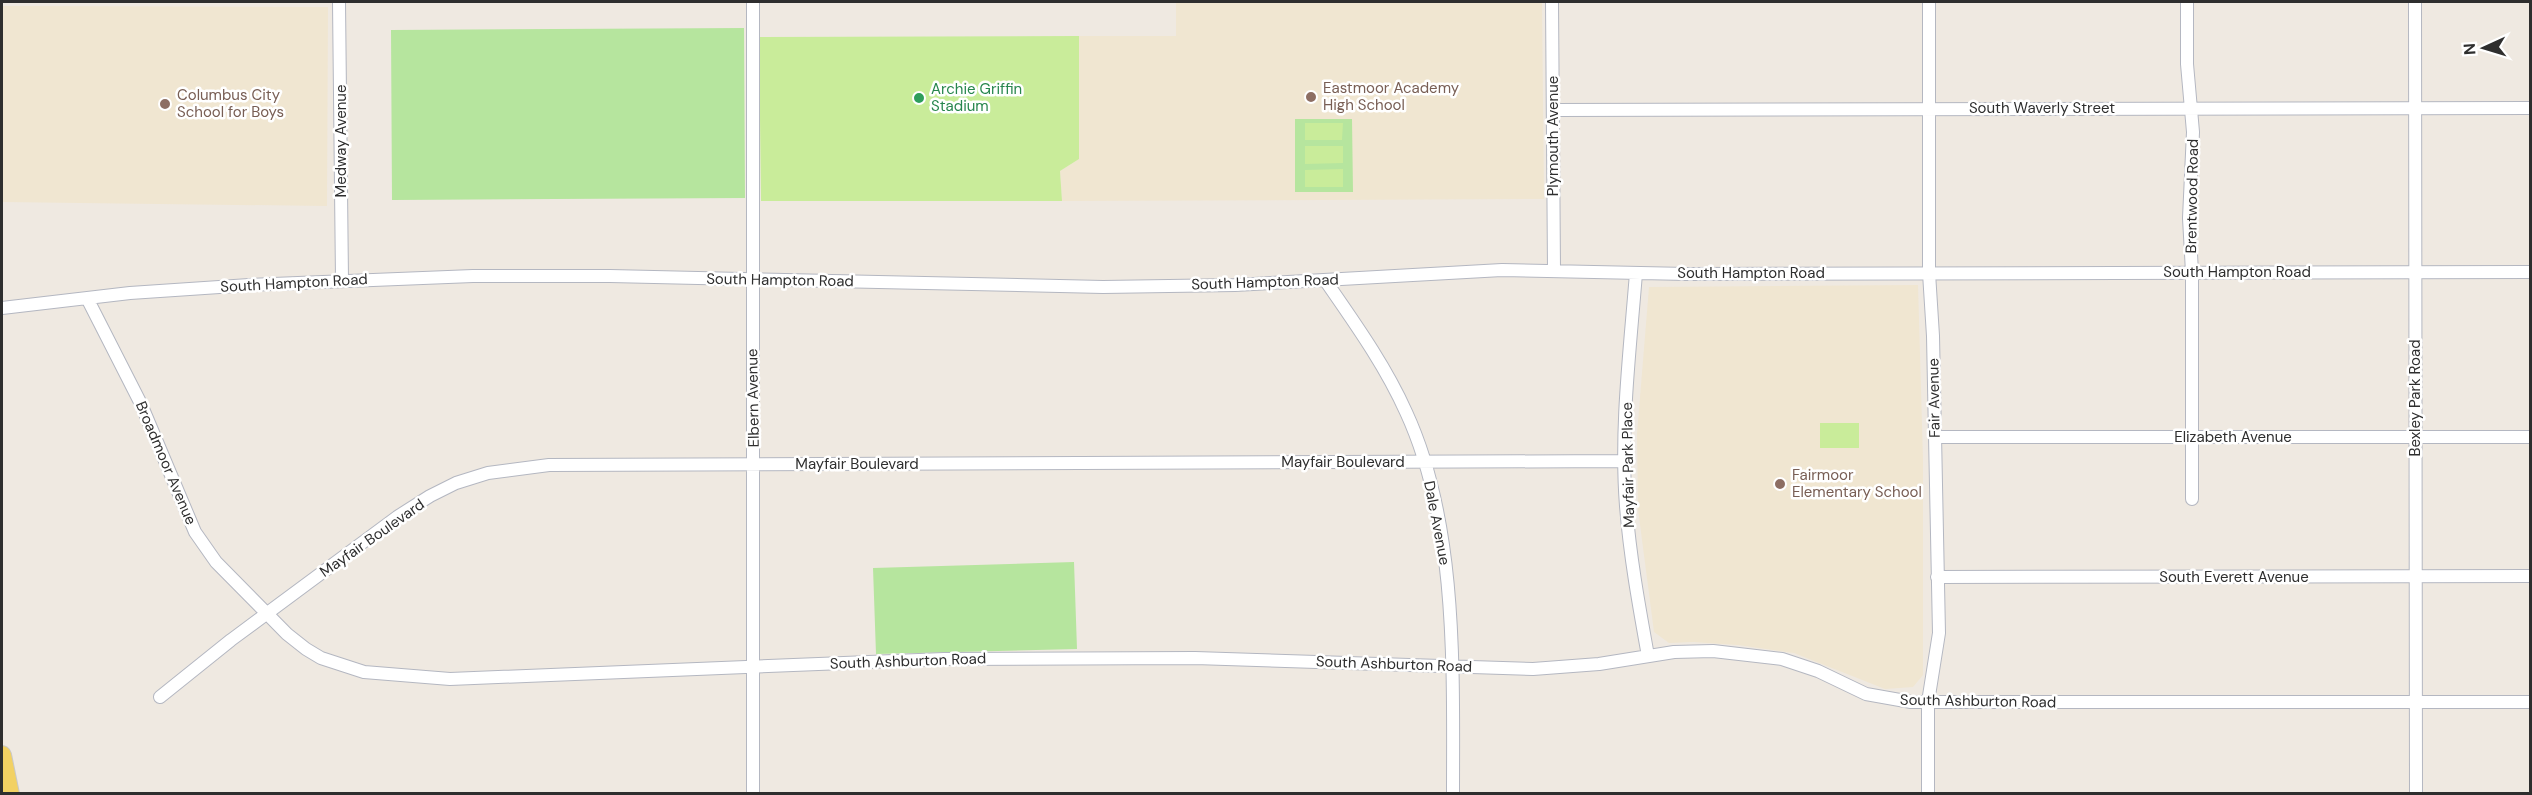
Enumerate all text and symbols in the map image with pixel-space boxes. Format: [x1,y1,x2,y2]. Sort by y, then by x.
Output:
north arrow [2454,18,2514,78]
text: N [2459,42,2480,56]
street label: Plymouth Avenue [1543,76,1563,196]
place label: Eastmoor Academy High School [1323,78,1460,115]
place label: Archie Griffin Stadium [931,79,1022,116]
place label: Columbus City School for Boys [177,85,284,122]
street label: Medway Avenue [331,85,351,197]
marker: Eastmoor Academy High School [1304,90,1318,104]
marker: Archie Griffin Stadium [912,91,926,105]
marker: Columbus City School for Boys [158,97,172,111]
street label: South Waverly Street [1969,98,2115,118]
street label: Brentwood Road [2181,139,2203,253]
street label: South Hampton Road [2163,262,2311,282]
street label: South Hampton Road [1677,263,1825,283]
street label: South Hampton Road [220,269,368,297]
street label: South Hampton Road [706,269,854,291]
street label: South Hampton Road [1191,269,1339,295]
street label: Bexley Park Road [2405,339,2425,457]
street label: Elbern Avenue [742,348,764,448]
street label: Fair Avenue [1923,358,1945,438]
street label: Broadmoor Avenue [131,398,201,528]
street label: Mayfair Park Place [1617,402,1639,528]
street label: Elizabeth Avenue [2174,427,2292,447]
street label: Mayfair Boulevard [1281,452,1405,472]
street label: Mayfair Boulevard [795,454,919,474]
place label: Fairmoor Elementary School [1792,465,1922,502]
marker: Fairmoor Elementary School [1773,477,1787,491]
street label: Dale Avenue [1419,479,1455,567]
street label: Mayfair Boulevard [316,494,428,582]
street label: South Everett Avenue [2159,567,2309,587]
street label: South Ashburton Road [829,648,987,674]
street label: South Ashburton Road [1315,651,1473,677]
street label: South Ashburton Road [1900,690,2056,712]

